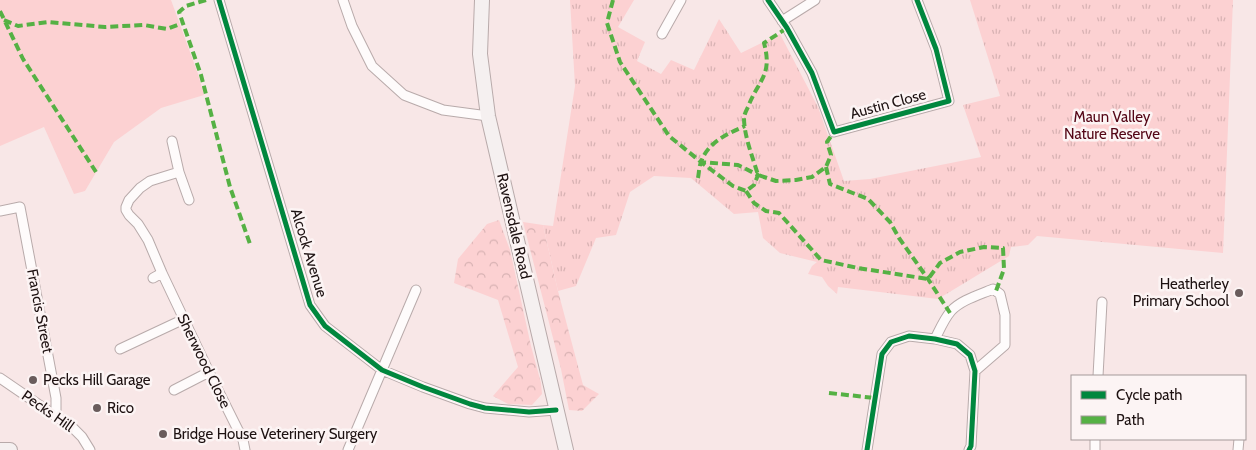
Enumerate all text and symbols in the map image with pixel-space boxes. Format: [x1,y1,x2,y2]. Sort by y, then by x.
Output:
street label: Austin Close [848,85,928,123]
park label: Maun Valley Nature Reserve [1064,108,1160,143]
street label: Ravensdale Road [493,171,535,281]
street label: Alcock Avenue [287,206,331,300]
street label: Francis Street [23,267,57,355]
place label: Heatherley Primary School [1133,275,1229,310]
marker: Heatherley Primary School [1233,287,1245,299]
street label: Sherwood Close [173,311,235,412]
place label: Pecks Hill Garage [43,371,151,389]
marker: Pecks Hill Garage [27,374,39,386]
legend [1071,375,1246,440]
street label: Pecks Hill [18,386,78,436]
text: Cycle path [1116,386,1182,404]
place label: Rico [107,399,134,417]
marker: Rico [91,402,103,414]
text: Path [1116,411,1145,429]
place label: Bridge House Veterinery Surgery [173,425,378,443]
marker: Bridge House Veterinery Surgery [157,428,169,440]

